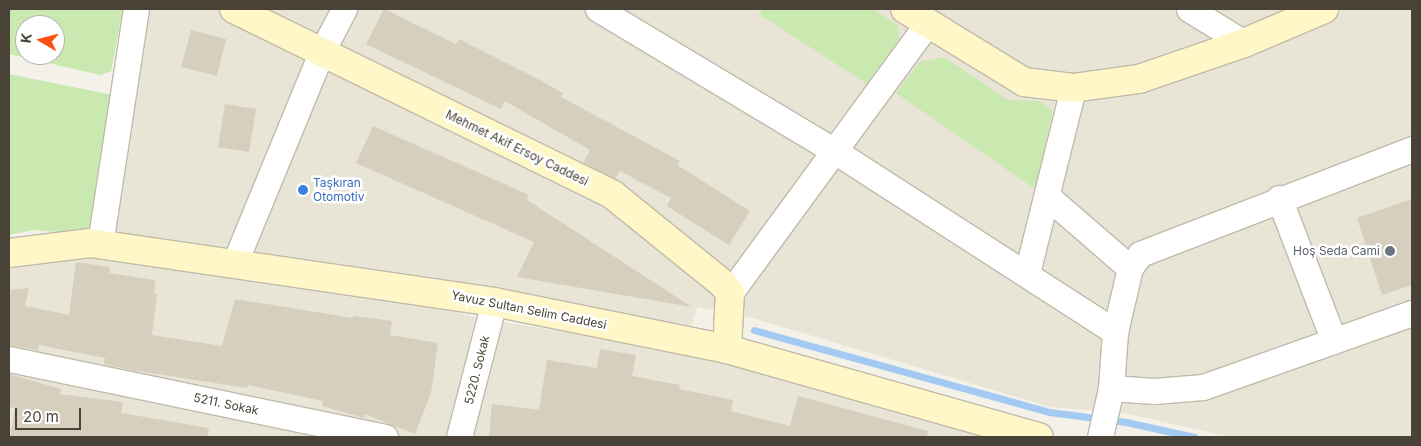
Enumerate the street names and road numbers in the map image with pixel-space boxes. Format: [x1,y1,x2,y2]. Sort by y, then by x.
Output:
street label: Mehmet Akif Ersoy Caddesi [443,107,591,189]
street label: Yavuz Sultan Selim Caddesi [450,288,608,332]
street label: 5220. Sokak [461,334,493,406]
street label: 5211. Sokak [192,390,260,418]

